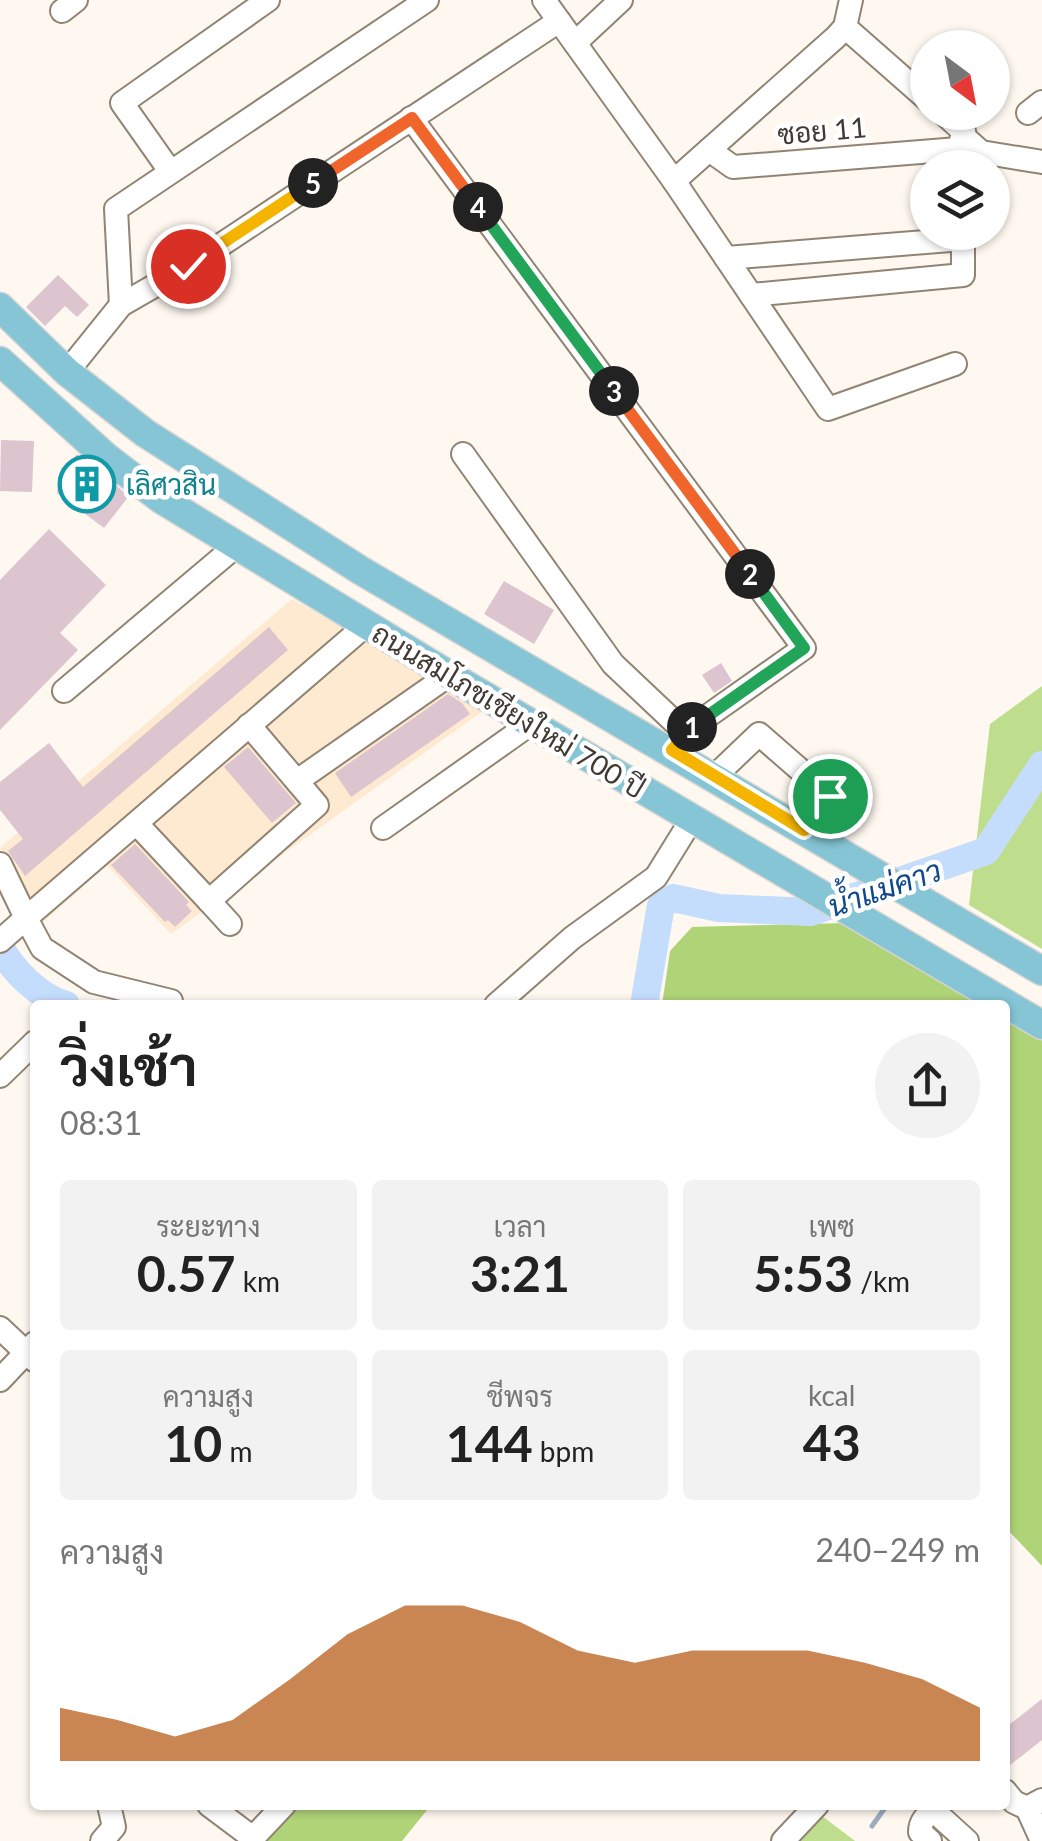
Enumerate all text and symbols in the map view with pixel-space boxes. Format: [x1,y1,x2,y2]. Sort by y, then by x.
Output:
north arrow [910,30,1010,130]
map controls [910,30,1010,250]
street label: ซอย 11 [776,109,868,151]
button: layers [910,150,1010,250]
pin: 5 [288,158,338,208]
text: 5 [305,166,321,200]
pin: 4 [453,182,503,232]
text: 4 [470,190,486,224]
pin [146,224,231,309]
icon: check [161,239,216,294]
pin: 3 [589,366,639,416]
text: 3 [606,374,622,408]
building icon: เลิศวสิน [57,454,117,514]
place label: เลิศวสิน [126,467,216,501]
pin: 2 [725,549,775,599]
text: 2 [742,557,758,591]
street label: ถนนสมโภชเชียงใหม่ 700 ปี [367,614,652,805]
pin: 1 [667,702,717,752]
text: 1 [684,710,700,744]
pin [788,754,873,839]
icon: arrive [803,769,858,824]
water label: น้ำแม่คาว [820,844,945,923]
text: วิ่งเช้า [60,1032,198,1098]
button: share [875,1033,980,1138]
text: 08:31 [60,1103,142,1142]
text: ระยะทาง [156,1209,260,1243]
text: เวลา [494,1209,546,1243]
text: เพซ [809,1209,855,1243]
text: 0.57 [137,1243,236,1303]
text: 3:21 [470,1243,570,1303]
text: 5:53 [753,1243,853,1303]
text: km [236,1264,280,1298]
text: /km [853,1264,910,1298]
text: kcal [808,1378,855,1412]
text: ความสูง [163,1379,254,1413]
text: ชีพจร [487,1379,553,1413]
text: 43 [803,1412,861,1472]
text: 10 [164,1413,222,1473]
text: 144 [446,1413,533,1473]
text: m [222,1434,252,1468]
text: bpm [533,1434,594,1468]
text: 240–249 m [816,1530,980,1569]
text: ความสูง [60,1532,164,1571]

